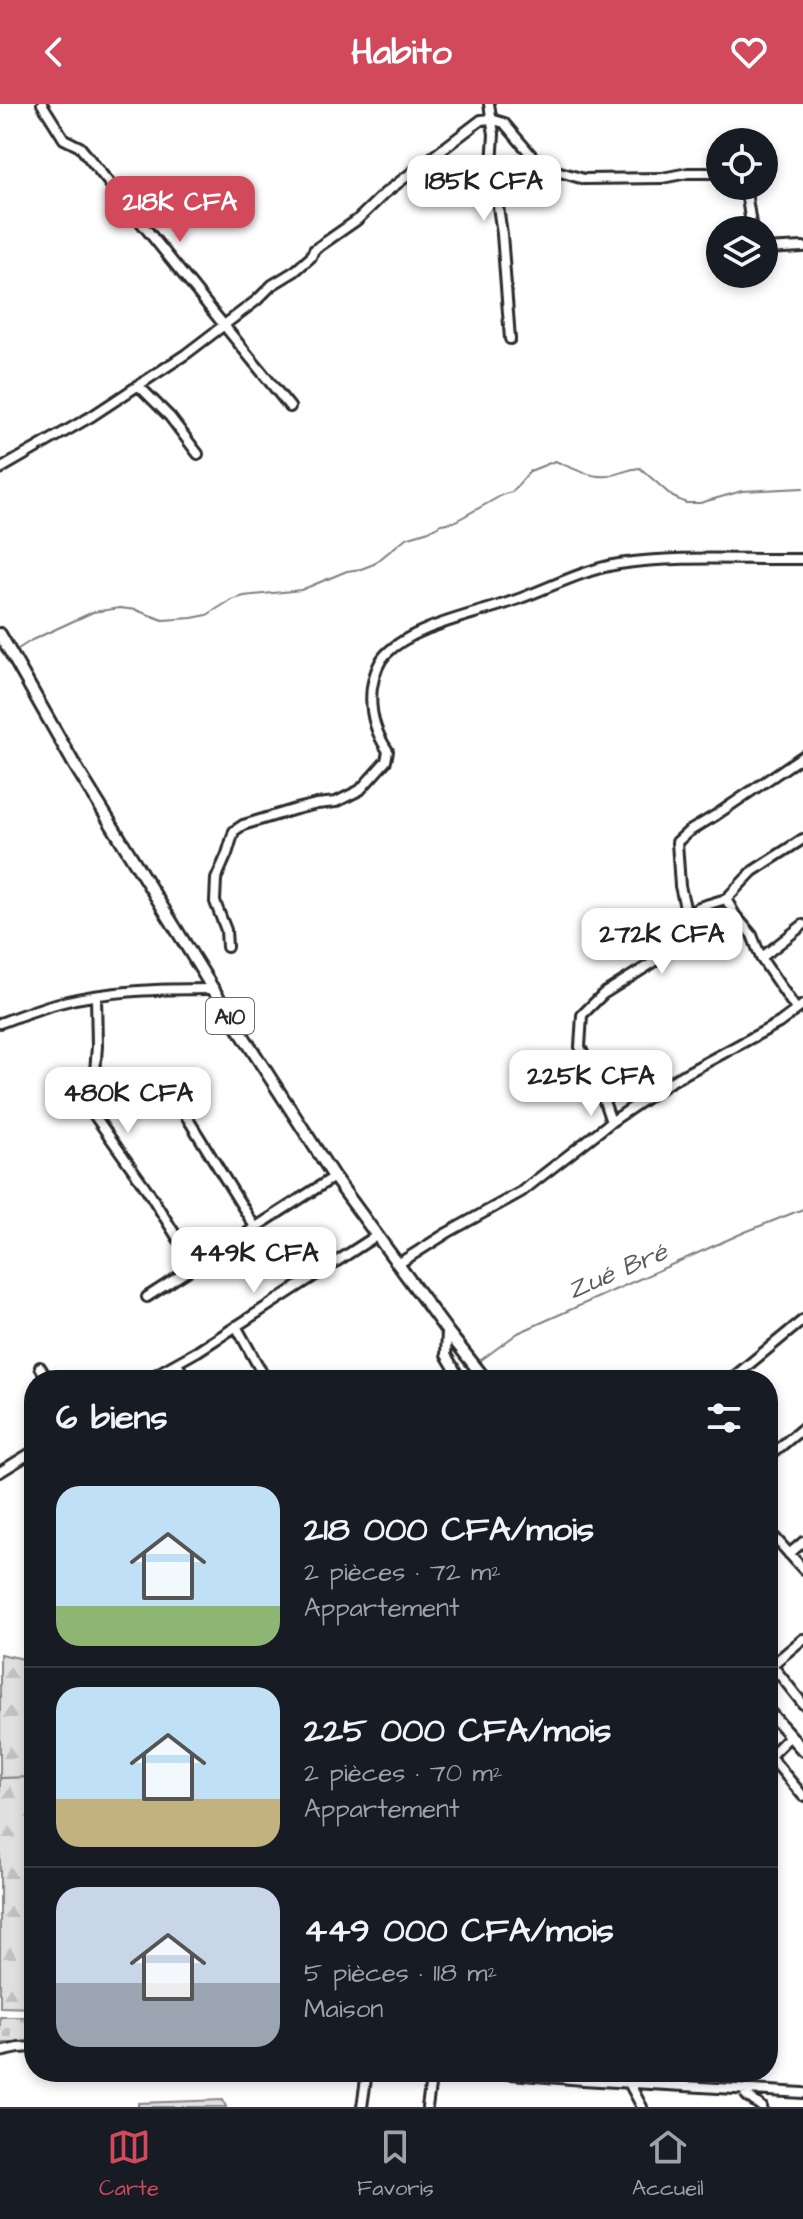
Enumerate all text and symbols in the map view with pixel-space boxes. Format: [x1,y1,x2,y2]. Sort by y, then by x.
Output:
text: Habito [351,27,452,78]
icon: back [32,30,76,74]
icon: heart [727,30,771,74]
map controls [706,128,778,288]
button: locate [706,128,778,200]
pin: 185K CFA [401,155,567,223]
text: 185K CFA [425,163,543,199]
pin: 218K CFA [97,176,263,244]
text: 218K CFA [123,184,237,220]
button: layers [706,216,778,288]
pin: 272K CFA [579,908,745,976]
text: 272K CFA [600,916,724,952]
road number: A10 [206,998,254,1034]
pin: 225K CFA [508,1050,674,1118]
text: 225K CFA [527,1058,655,1094]
pin: 480K CFA [45,1067,211,1135]
text: 480K CFA [63,1075,193,1111]
pin: 449K CFA [171,1227,337,1295]
water label: Zué Bré [562,1233,675,1308]
text: 449K CFA [189,1235,319,1271]
text: 6 biens [56,1394,168,1442]
icon: filters [702,1396,746,1440]
text: 218 000 CFA/mois [304,1506,594,1554]
icon: home [120,1518,216,1614]
text: 2 pièces · 72 m² [304,1554,501,1590]
text: Appartement [304,1590,460,1626]
text: 225 000 CFA/mois [304,1707,611,1755]
icon: home [120,1719,216,1815]
text: 2 pièces · 70 m² [304,1755,503,1791]
text: Appartement [304,1791,460,1827]
text: 449 000 CFA/mois [304,1907,614,1955]
icon: home [120,1919,216,2015]
text: 5 pièces · 118 m² [304,1955,497,1991]
text: Maison [304,1991,383,2027]
tab: Carte [99,2125,159,2204]
tab: Favoris [357,2125,434,2204]
tab: Accueil [632,2125,704,2204]

